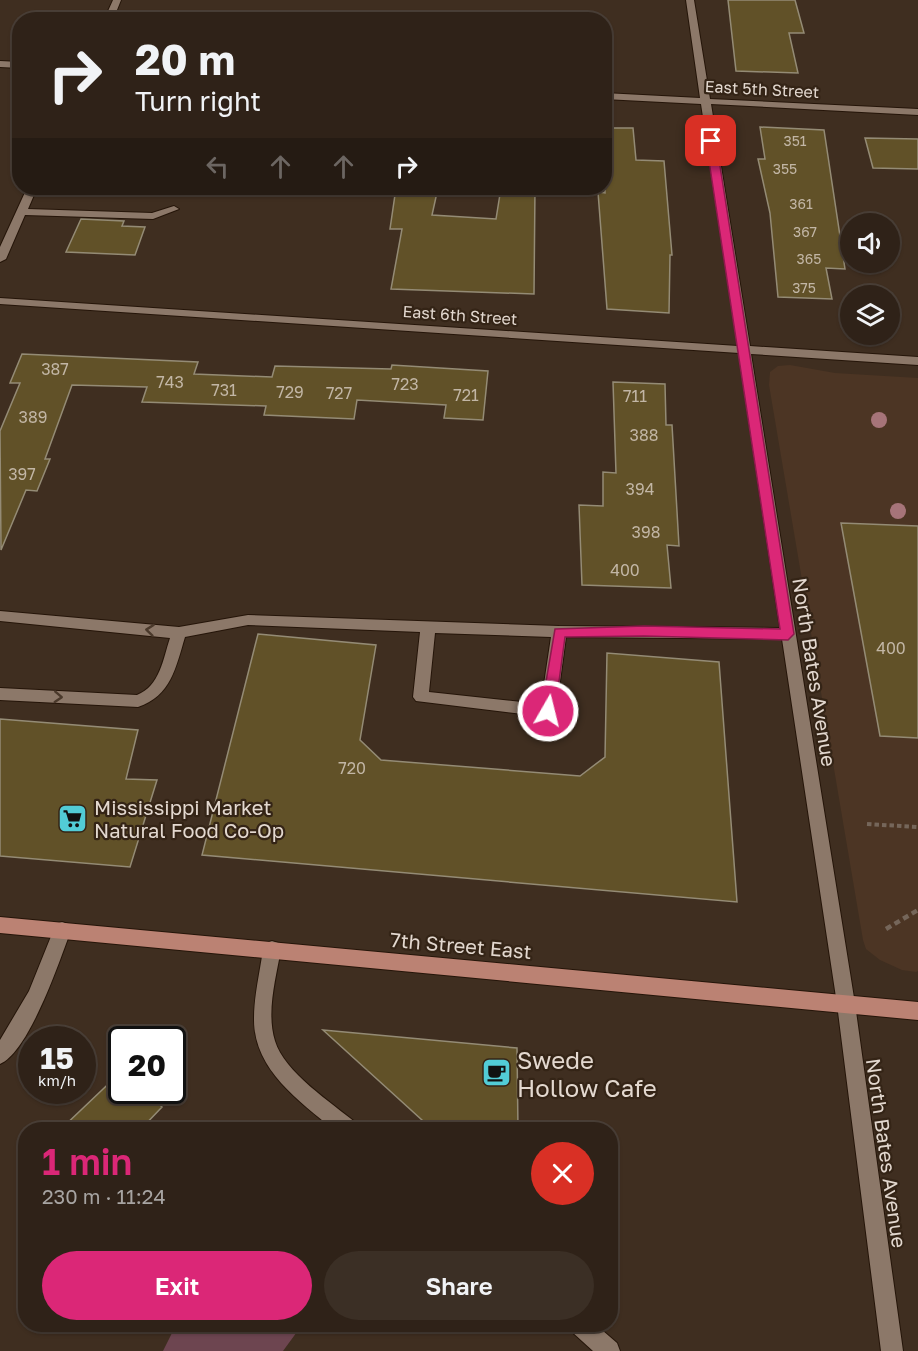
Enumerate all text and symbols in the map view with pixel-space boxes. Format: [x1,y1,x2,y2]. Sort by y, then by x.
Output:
text: 20 m [135,34,235,84]
icon: right [36,36,114,114]
street label: East 5th Street [704,76,820,102]
text: Turn right [135,85,261,117]
pin [685,115,736,166]
icon: arrive [694,124,727,157]
house number: 351 [783,132,807,149]
icon: left [201,150,234,183]
icon: ahead [264,150,297,183]
icon: ahead [327,150,360,183]
icon: right [390,150,423,183]
house number: 355 [773,160,797,177]
house number: 361 [789,195,813,212]
map controls [840,213,900,345]
button: sound [840,213,900,273]
house number: 367 [793,223,817,240]
house number: 365 [797,250,821,267]
house number: 375 [792,279,816,296]
button: layers [840,285,900,345]
street label: East 6th Street [402,301,518,329]
house number: 387 [41,359,69,379]
house number: 743 [156,372,184,392]
house number: 723 [391,374,419,394]
house number: 731 [211,380,237,400]
house number: 729 [276,382,304,402]
house number: 727 [326,383,352,403]
house number: 721 [453,385,479,405]
house number: 711 [623,386,647,406]
house number: 389 [19,407,47,427]
house number: 388 [630,425,658,445]
house number: 397 [8,464,36,484]
house number: 394 [626,479,654,499]
house number: 398 [632,522,660,542]
house number: 400 [610,560,640,580]
street label: North Bates Avenue [788,576,842,768]
one-way arrow [145,624,154,637]
house number: 400 [876,638,906,658]
position arrow [516,679,580,743]
one-way arrow [54,691,63,704]
house number: 720 [338,758,366,778]
place label: Mississippi Market Natural Food Co-Op [94,795,284,842]
supermarket icon: Mississippi Market Natural Food Co-Op [57,802,89,834]
street label: 7th Street East [389,927,533,963]
speed limit sign: 20 [108,1026,186,1104]
text: 15 [40,1040,74,1076]
place label: Swede Hollow Cafe [517,1045,657,1102]
cafe icon: Swede Hollow Cafe [480,1057,512,1089]
street label: North Bates Avenue [862,1057,912,1249]
text: km/h [38,1071,76,1089]
text: 1 min [42,1140,132,1183]
button: close [531,1142,594,1205]
text: 230 m · 11:24 [42,1184,166,1208]
button: Exit [42,1251,312,1320]
button: Share [324,1251,594,1320]

